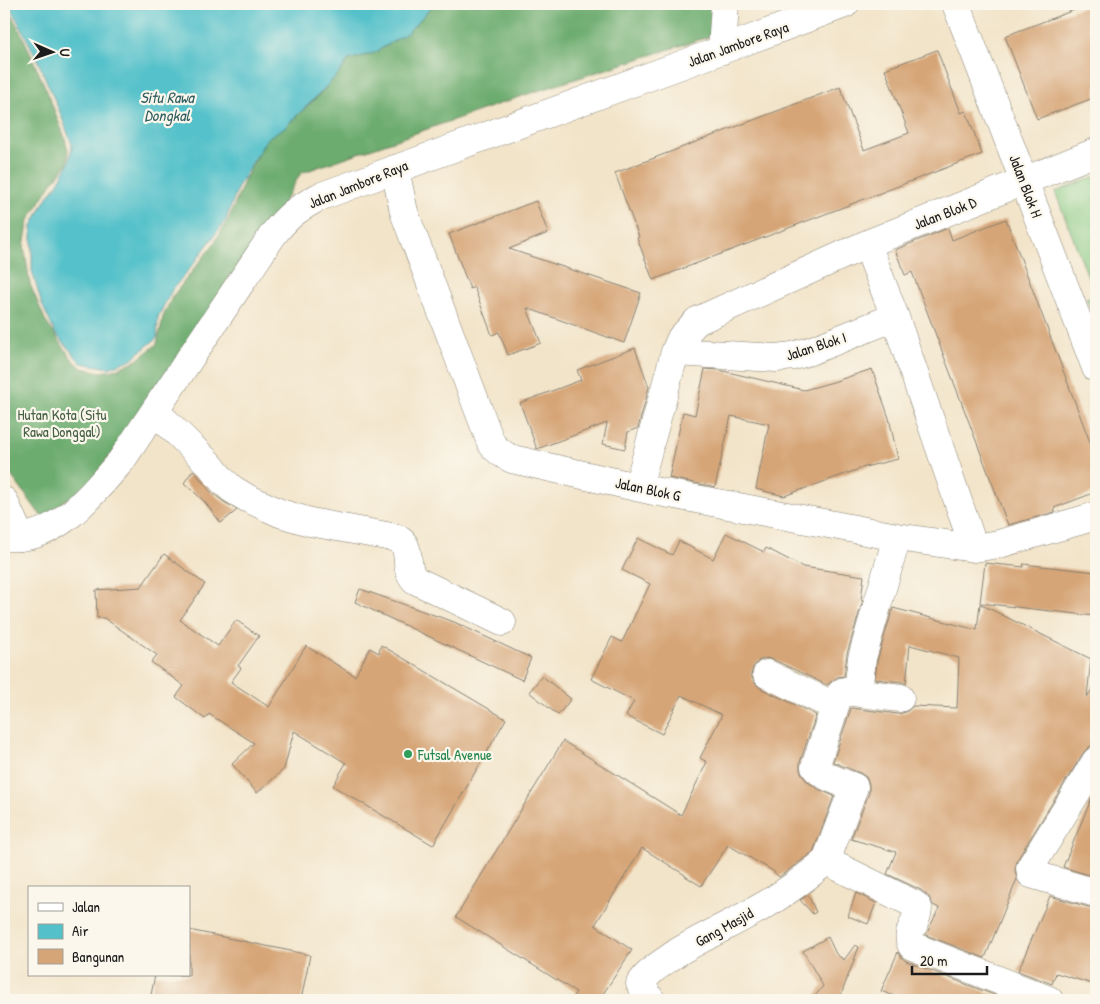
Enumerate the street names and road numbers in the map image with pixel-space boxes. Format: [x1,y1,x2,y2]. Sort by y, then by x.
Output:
street label: Jalan Jambore Raya [685,16,791,72]
street label: Jalan Blok H [1004,151,1048,221]
street label: Jalan Jambore Raya [305,154,411,213]
street label: Jalan Blok D [910,191,980,235]
street label: Jalan Blok I [783,326,849,366]
street label: Jalan Blok G [614,472,683,506]
street label: Gang Masjid [691,902,757,952]

